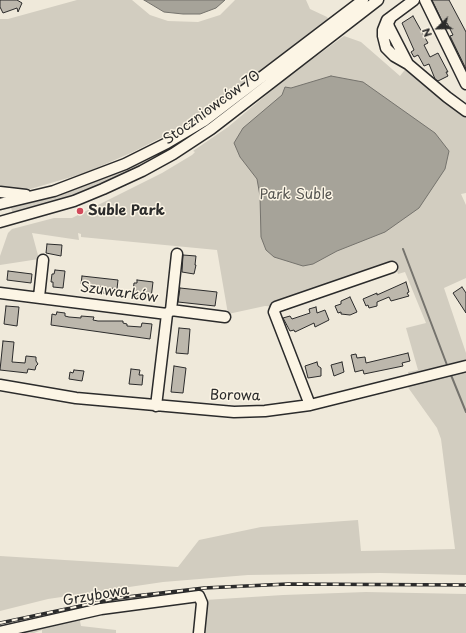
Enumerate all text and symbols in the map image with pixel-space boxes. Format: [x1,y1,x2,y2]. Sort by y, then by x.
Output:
north arrow [418,8,458,48]
text: N [417,26,436,40]
street label: Stoczniowców 70 [160,67,264,149]
park label: Park Suble [260,187,332,203]
place label: Suble Park [88,203,165,219]
marker: Suble Park [75,206,85,216]
street label: Szuwarków [79,279,159,307]
street label: Borowa [210,387,260,405]
street label: Grzybowa [62,582,130,610]

